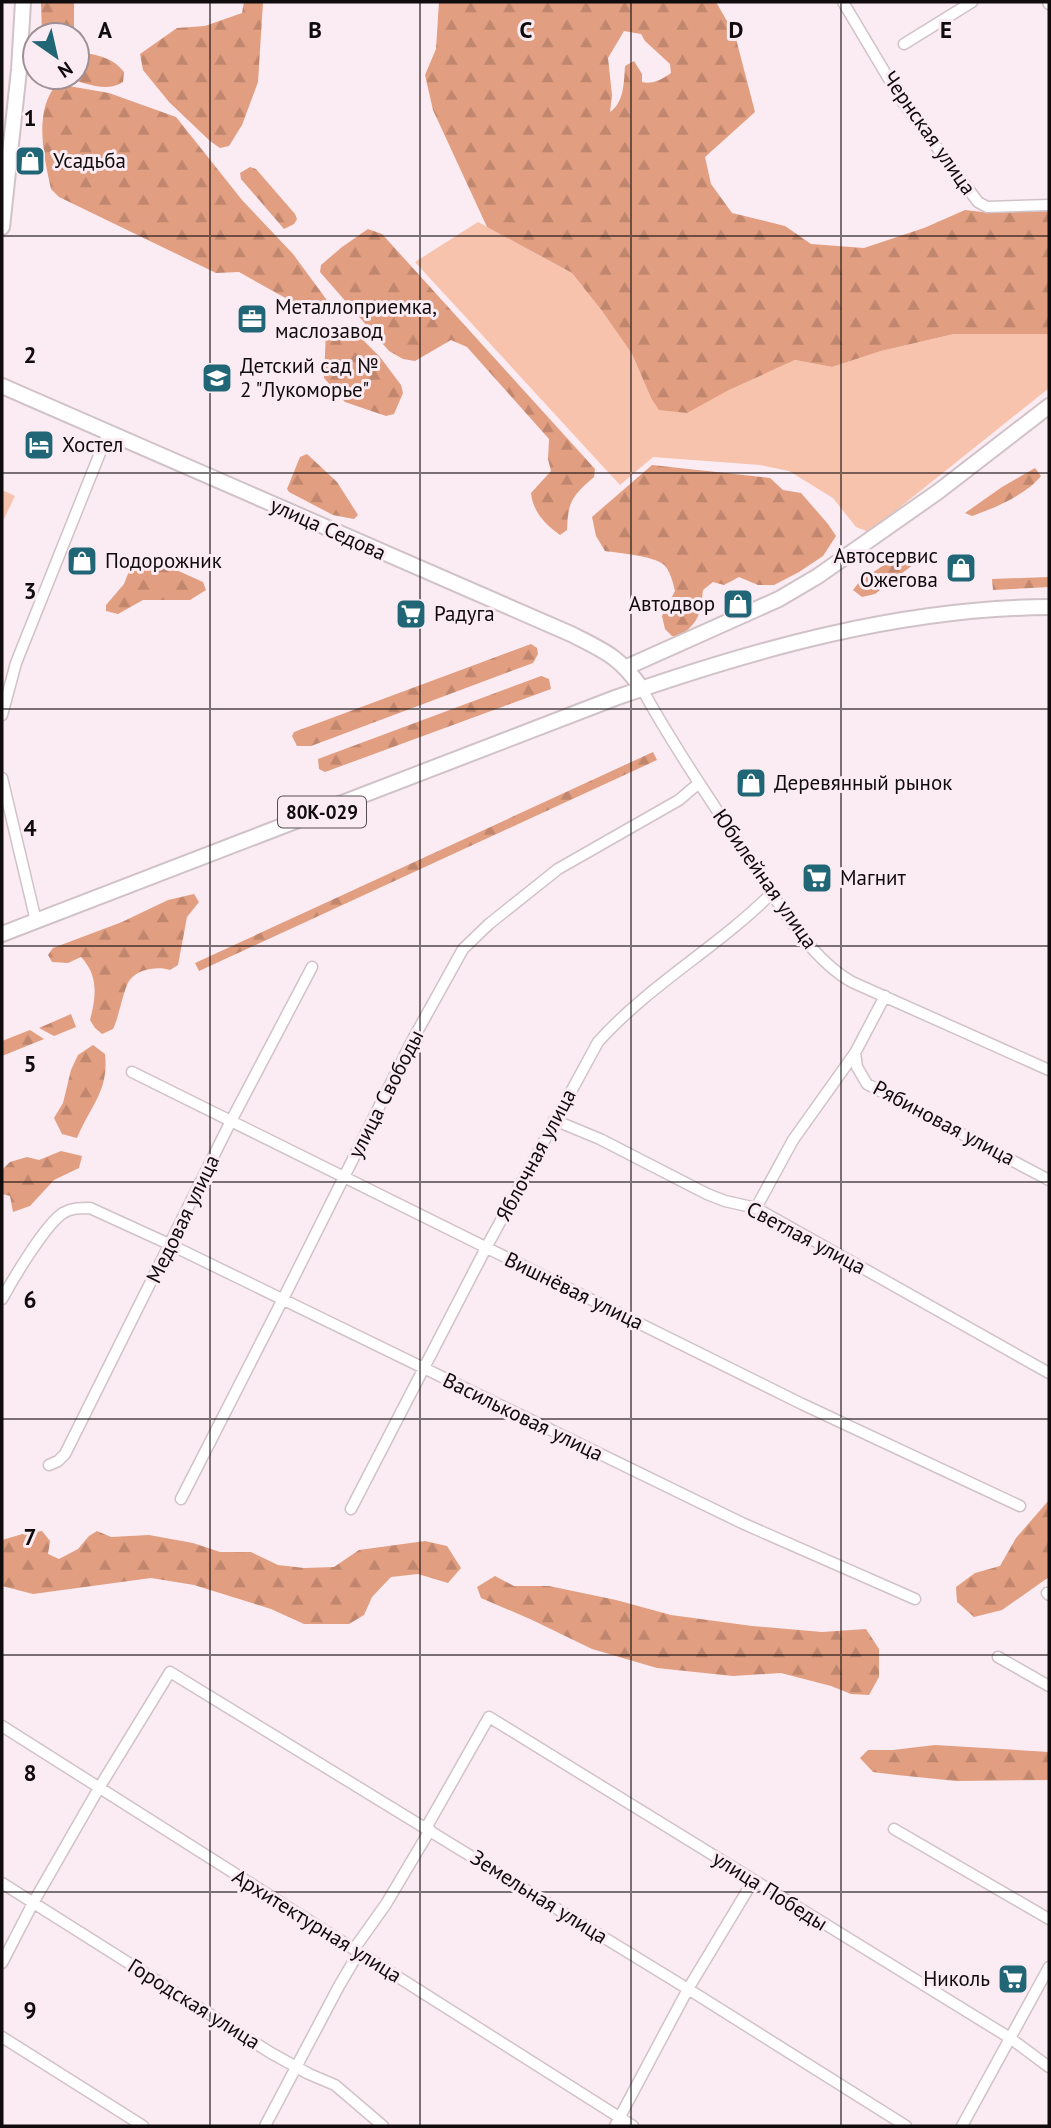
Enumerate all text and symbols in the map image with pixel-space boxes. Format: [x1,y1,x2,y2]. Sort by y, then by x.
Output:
text: A [98,15,112,44]
text: B [308,15,322,44]
text: C [520,15,533,44]
text: D [729,15,743,44]
text: E [940,15,952,44]
north arrow [21,21,91,91]
text: N [54,57,77,84]
street label: Чернская улица [877,66,982,200]
text: 1 [23,103,37,132]
shop icon: Усадьба [13,144,47,178]
place label: Усадьба [53,147,126,174]
place label: Металлоприемка, маслозавод [275,293,437,344]
office icon: Металлоприемка, маслозавод [235,302,269,336]
text: 2 [23,340,37,369]
place label: Детский сад № 2 "Лукоморье" [240,352,379,403]
school or university icon: Детский сад № 2 "Лукоморье" [200,361,234,395]
hotel icon: Хостел [22,428,56,462]
place label: Хостел [62,431,123,458]
street label: улица Седова [266,491,390,566]
place label: Автосервис Ожегова [834,542,938,593]
shop icon: Подорожник [65,544,99,578]
place label: Подорожник [105,547,222,574]
shop icon: Автосервис Ожегова [944,551,978,585]
text: 3 [23,576,37,605]
shop icon: Автодвор [721,587,755,621]
place label: Автодвор [629,590,715,617]
supermarket icon: Радуга [394,597,428,631]
place label: Радуга [434,600,495,627]
shop icon: Деревянный рынок [734,766,768,800]
place label: Деревянный рынок [774,769,952,796]
road number: 80К-029 [278,796,366,828]
street label: Юбилейная улица [707,803,824,954]
text: 4 [23,813,37,842]
supermarket icon: Магнит [800,861,834,895]
place label: Магнит [840,864,907,891]
street label: улица Свободы [342,1025,429,1162]
text: 5 [23,1049,37,1078]
street label: Рябиновая улица [869,1074,1020,1171]
street label: Яблочная улица [489,1084,582,1226]
street label: Медовая улица [140,1150,225,1287]
street label: Светлая улица [742,1195,870,1280]
street label: Вишнёвая улица [500,1245,648,1336]
text: 6 [23,1285,37,1314]
street label: Васильковая улица [439,1366,608,1467]
text: 7 [23,1522,37,1551]
text: 8 [23,1758,37,1787]
street label: Земельная улица [466,1844,613,1950]
street label: улица Победы [708,1844,833,1937]
street label: Архитектурная улица [228,1863,407,1989]
street label: Городская улица [123,1952,265,2055]
supermarket icon: Николь [996,1962,1030,1996]
place label: Николь [923,1965,990,1992]
text: 9 [23,1995,37,2024]

